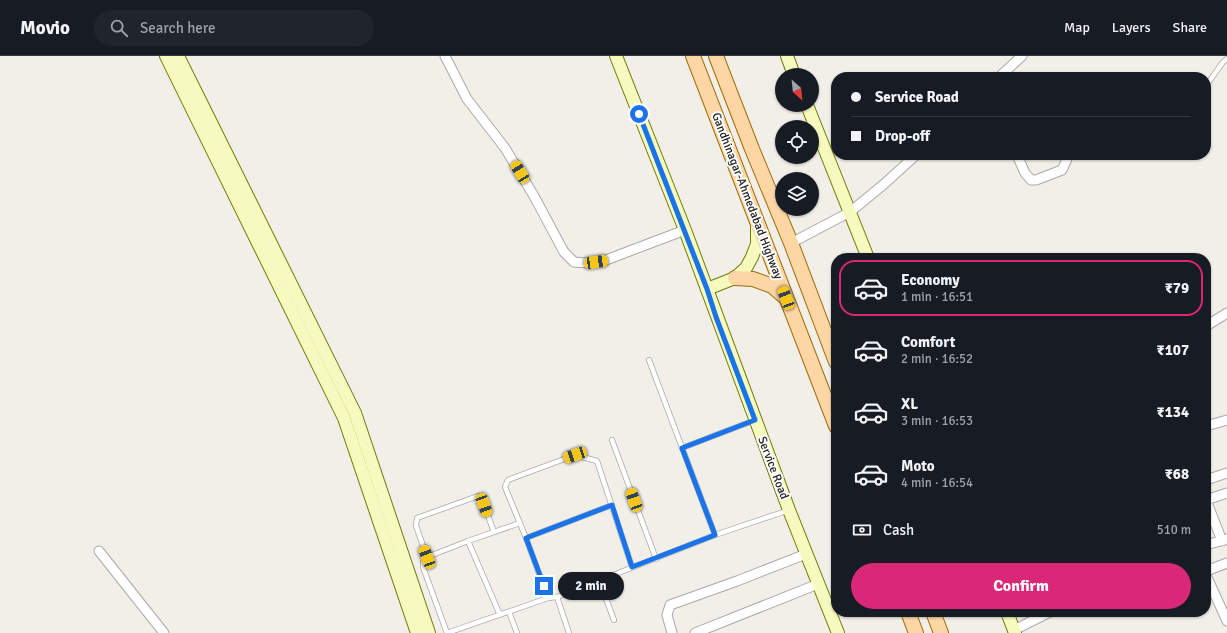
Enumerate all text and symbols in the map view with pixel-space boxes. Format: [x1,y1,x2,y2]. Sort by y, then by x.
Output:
search box [94,10,374,46]
text: Movio [20,16,70,40]
icon: search [108,17,130,39]
text: Search here [140,19,216,37]
text: Map [1064,19,1090,36]
text: Layers [1112,19,1151,36]
text: Share [1173,19,1207,36]
north arrow [775,68,819,112]
map controls [775,68,819,216]
text: Service Road [875,88,959,106]
route start [630,105,648,123]
street label: Gandhinagar-Ahmedabad Highway [708,110,786,282]
button: locate [775,120,819,164]
text: Drop-off [875,127,930,145]
car [509,159,531,185]
button: layers [775,172,819,216]
car [583,254,609,270]
icon: car [853,270,889,306]
text: Economy [901,271,960,289]
text: ₹79 [1165,279,1189,297]
car [776,285,796,311]
text: 1 min · 16:51 [901,289,973,305]
icon: car [853,332,889,368]
text: Comfort [901,333,955,351]
text: ₹107 [1157,341,1189,359]
text: 2 min · 16:52 [901,351,973,367]
icon: car [853,394,889,430]
text: XL [901,395,918,413]
text: ₹134 [1157,403,1189,421]
text: 3 min · 16:53 [901,413,973,429]
street label: Service Road [754,435,792,501]
car [562,445,588,465]
icon: car [853,456,889,492]
text: Moto [901,457,935,475]
text: ₹68 [1165,465,1189,483]
text: 4 min · 16:54 [901,475,973,491]
car [624,487,644,513]
car [474,492,494,518]
icon: cash [851,519,873,541]
text: Cash [883,521,914,539]
text: 510 m [1157,522,1191,538]
car [417,544,437,570]
button: Confirm [851,563,1191,609]
callout: 2 min [558,572,624,600]
route end [535,577,553,595]
text: 2 min [575,578,607,594]

